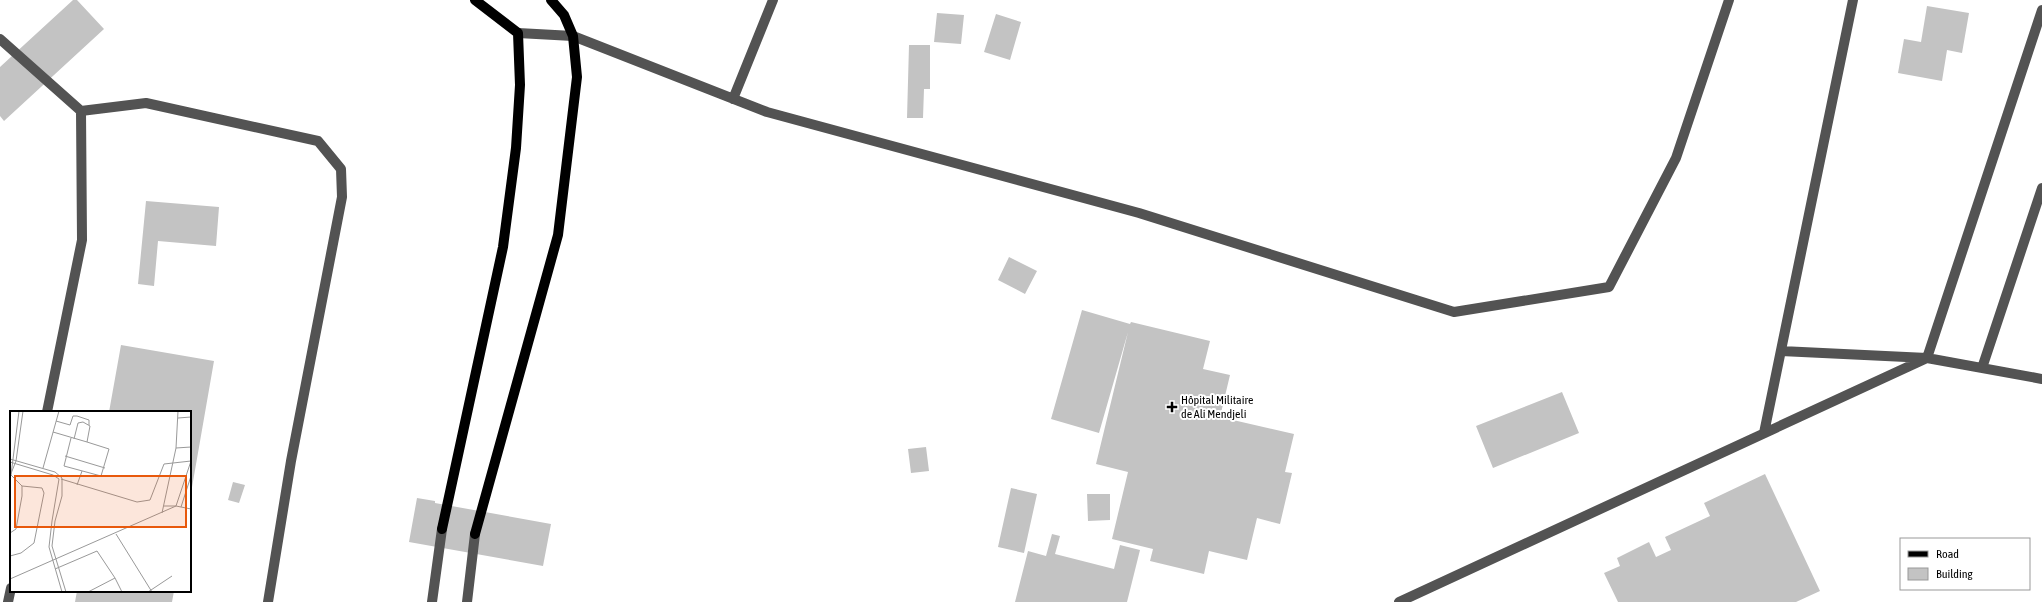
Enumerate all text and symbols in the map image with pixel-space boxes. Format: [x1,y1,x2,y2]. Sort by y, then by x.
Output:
place label: Hôpital Militaire de Ali Mendjeli [1181,393,1253,421]
marker: Hôpital Militaire de Ali Mendjeli [1166,401,1178,413]
inset map [10,411,191,592]
legend [1900,538,2030,590]
text: Road [1936,547,1959,561]
text: Building [1936,567,1974,581]

